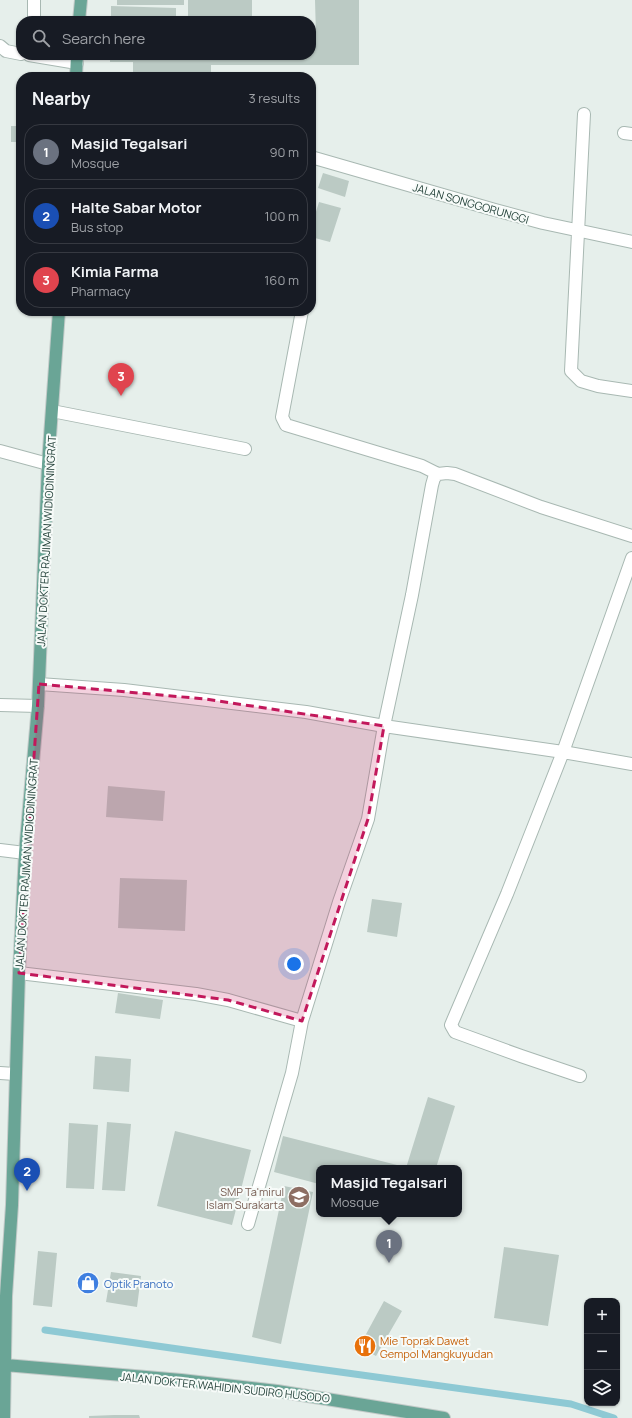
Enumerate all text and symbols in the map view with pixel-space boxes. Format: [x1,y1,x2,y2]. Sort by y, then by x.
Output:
search box [16,16,316,60]
icon: search [30,27,52,49]
text: Search here [62,28,145,49]
text: Nearby [32,87,90,110]
text: 3 results [248,89,300,107]
text: Masjid Tegalsari [71,133,187,154]
text: 1 [43,143,49,161]
text: 90 m [269,143,299,161]
text: Mosque [71,154,119,172]
street label: JALAN SONGGORUNGGI [411,179,531,227]
text: Halte Sabar Motor [71,197,202,218]
text: 2 [42,207,50,225]
text: 100 m [264,207,299,225]
text: Bus stop [71,218,123,236]
text: Kimia Farma [71,261,159,282]
text: 3 [42,271,50,289]
text: 160 m [264,271,299,289]
text: Pharmacy [71,282,131,300]
pin: 3 [108,363,134,396]
street label: JALAN DOKTER RAJIMAN WIDIODININGRAT [33,435,59,647]
street label: JALAN DOKTER RAJIMAN WIDIODININGRAT [11,758,41,970]
your location [284,954,304,974]
pin: 2 [14,1158,40,1191]
popup [316,1165,462,1217]
text: Masjid Tegalsari [331,1172,447,1193]
place label: SMP Ta'mirul Islam Surakarta [206,1184,284,1212]
school or university icon: SMP Ta'mirul Islam Surakarta [286,1184,312,1210]
text: Mosque [331,1193,379,1211]
pin: 1 [376,1230,402,1263]
shop icon: Optik Pranoto [75,1270,101,1296]
place label: Optik Pranoto [104,1276,174,1291]
map controls [584,1298,620,1406]
button: + [584,1298,620,1334]
restaurant icon: Mie Toprak Dawet Gempol Mangkuyudan [352,1333,378,1359]
place label: Mie Toprak Dawet Gempol Mangkuyudan [380,1333,493,1361]
button: − [584,1334,620,1370]
street label: JALAN DOKTER WAHIDIN SUDIRO HUSODO [119,1369,331,1405]
button: layers [584,1370,620,1406]

